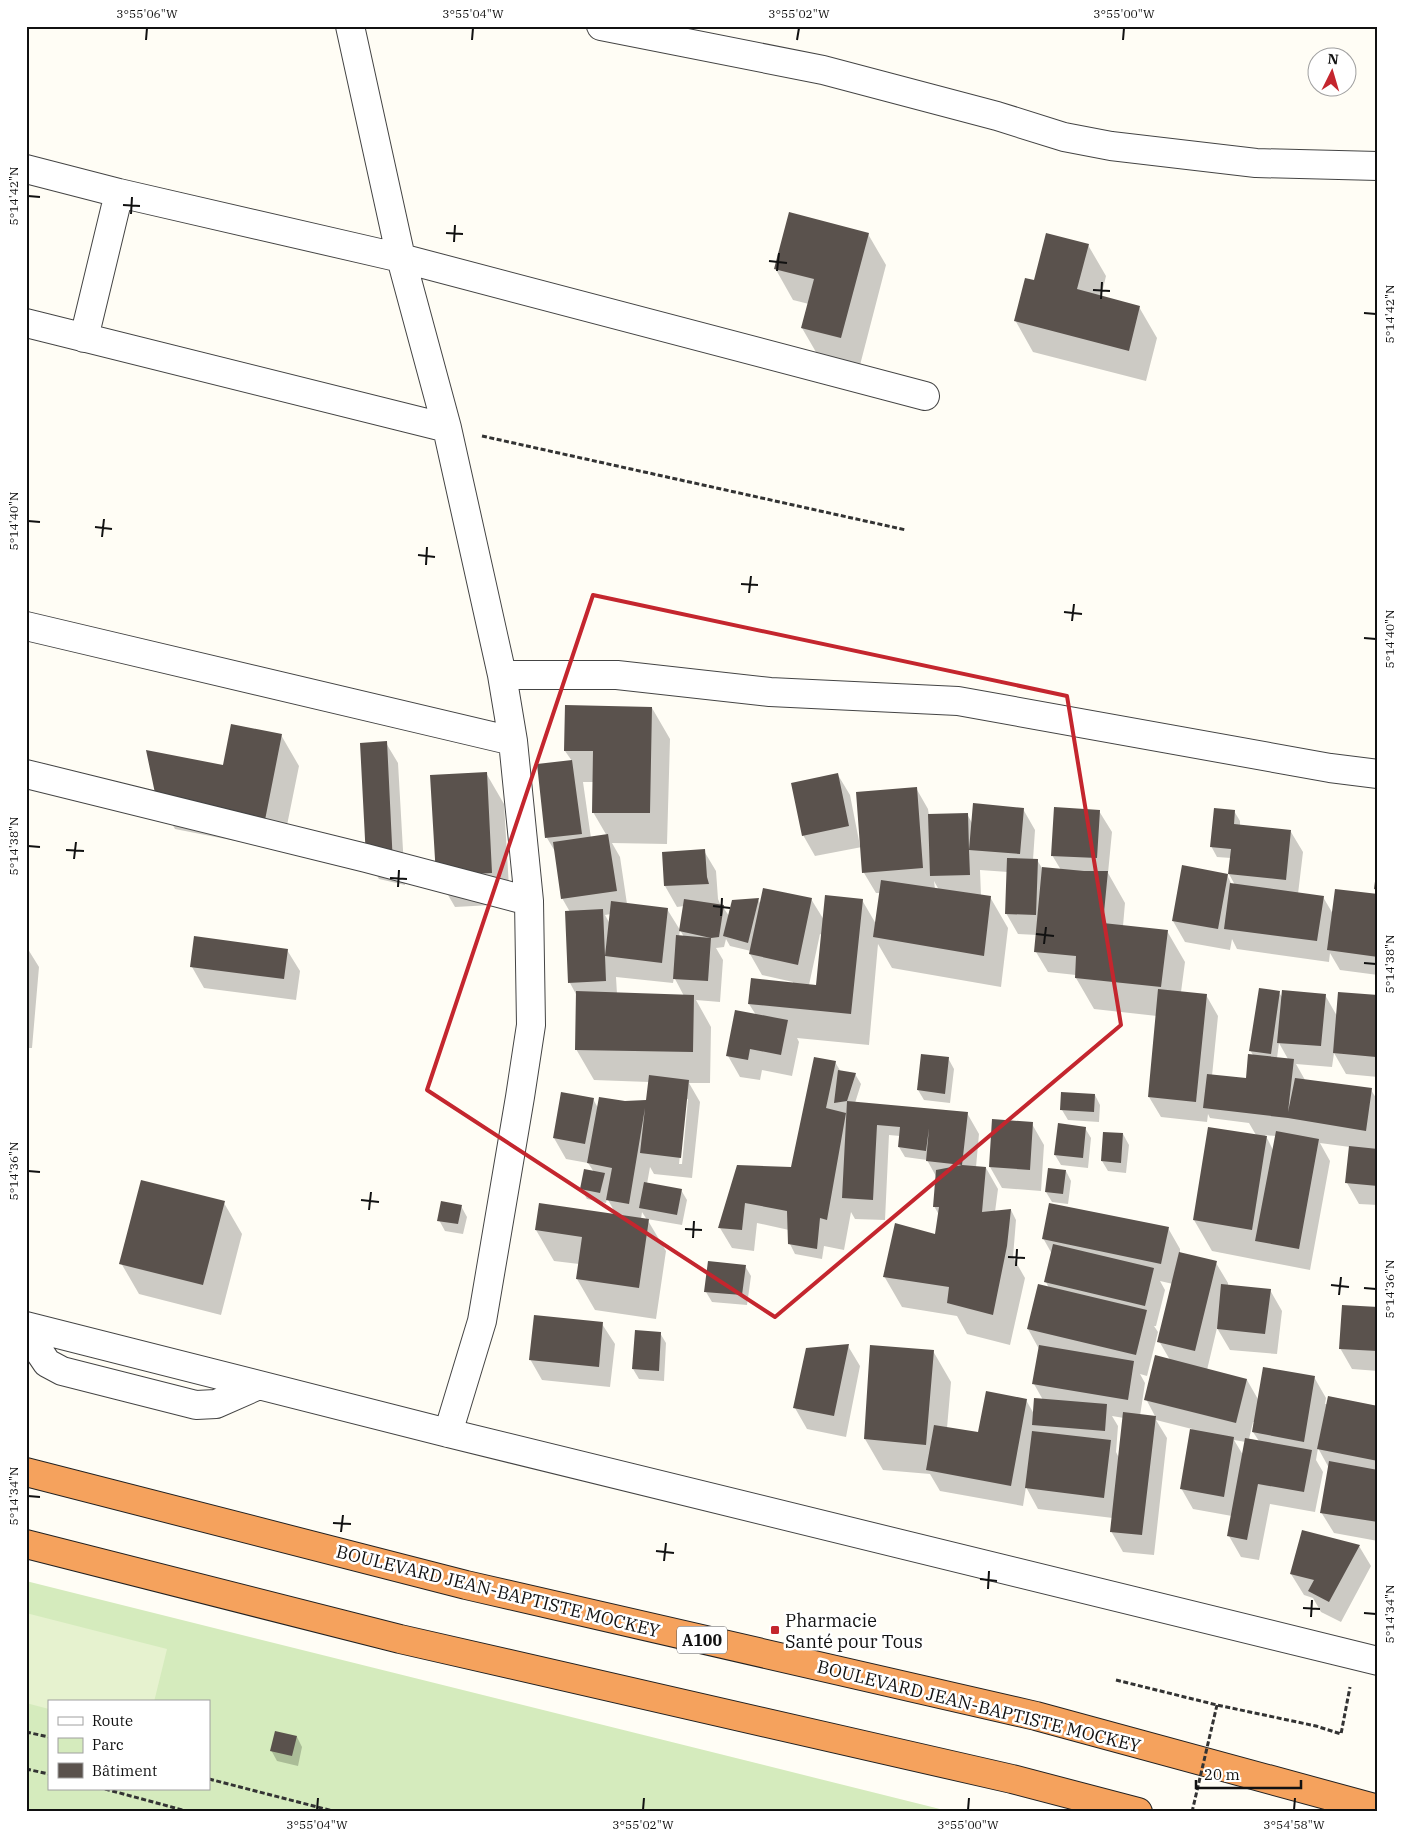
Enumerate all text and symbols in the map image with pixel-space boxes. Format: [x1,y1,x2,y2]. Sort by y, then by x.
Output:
text: 3°55'06"W [116,6,178,21]
text: 3°55'04"W [442,6,504,21]
text: 3°55'02"W [768,6,830,21]
text: 3°55'00"W [1093,6,1155,21]
north arrow [1306,48,1356,98]
text: N [1327,50,1339,68]
text: 5°14'42"N [6,167,21,225]
text: 5°14'42"N [1382,285,1397,343]
text: 5°14'40"N [6,492,21,550]
text: 5°14'40"N [1382,610,1397,668]
text: 5°14'38"N [6,817,21,875]
text: 5°14'38"N [1382,935,1397,993]
text: 5°14'36"N [6,1142,21,1200]
text: 5°14'36"N [1382,1260,1397,1318]
text: 5°14'34"N [6,1467,21,1525]
street label: BOULEVARD JEAN-BAPTISTE MOCKEY [334,1540,663,1643]
text: 5°14'34"N [1382,1585,1397,1643]
place label: Pharmacie Santé pour Tous [785,1609,923,1653]
marker: Pharmacie Santé pour Tous [769,1624,781,1636]
road number: A100 [677,1626,727,1654]
street label: BOULEVARD JEAN-BAPTISTE MOCKEY [815,1655,1144,1758]
legend [48,1700,210,1790]
text: Route [92,1711,133,1730]
text: Parc [92,1735,124,1754]
scale bar [1196,1758,1302,1790]
text: Bâtiment [92,1761,157,1780]
text: 20 m [1204,1765,1240,1784]
text: 3°55'04"W [286,1817,348,1832]
text: 3°55'02"W [612,1817,674,1832]
text: 3°55'00"W [937,1817,999,1832]
text: 3°54'58"W [1263,1817,1325,1832]

